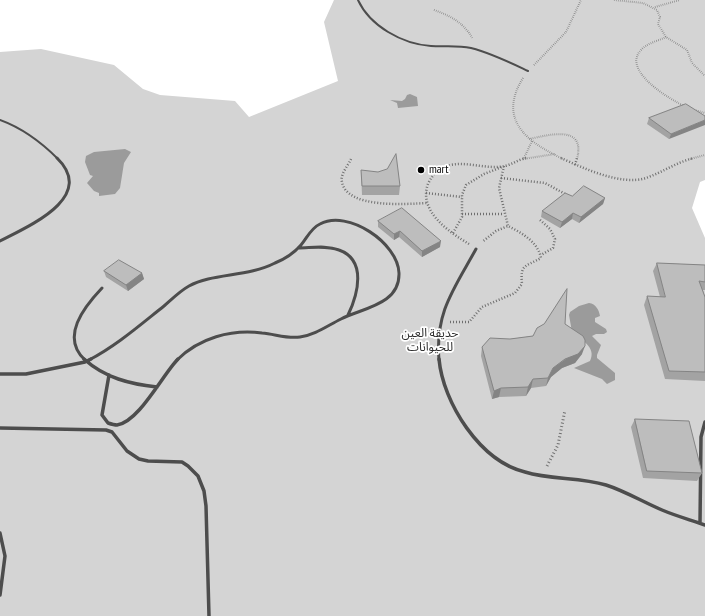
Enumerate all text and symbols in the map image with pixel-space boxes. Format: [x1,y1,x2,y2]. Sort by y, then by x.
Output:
place label: mart [429,163,448,177]
marker: mart [416,165,426,175]
park label: حديقة العين للحيوانات [402,327,458,355]

